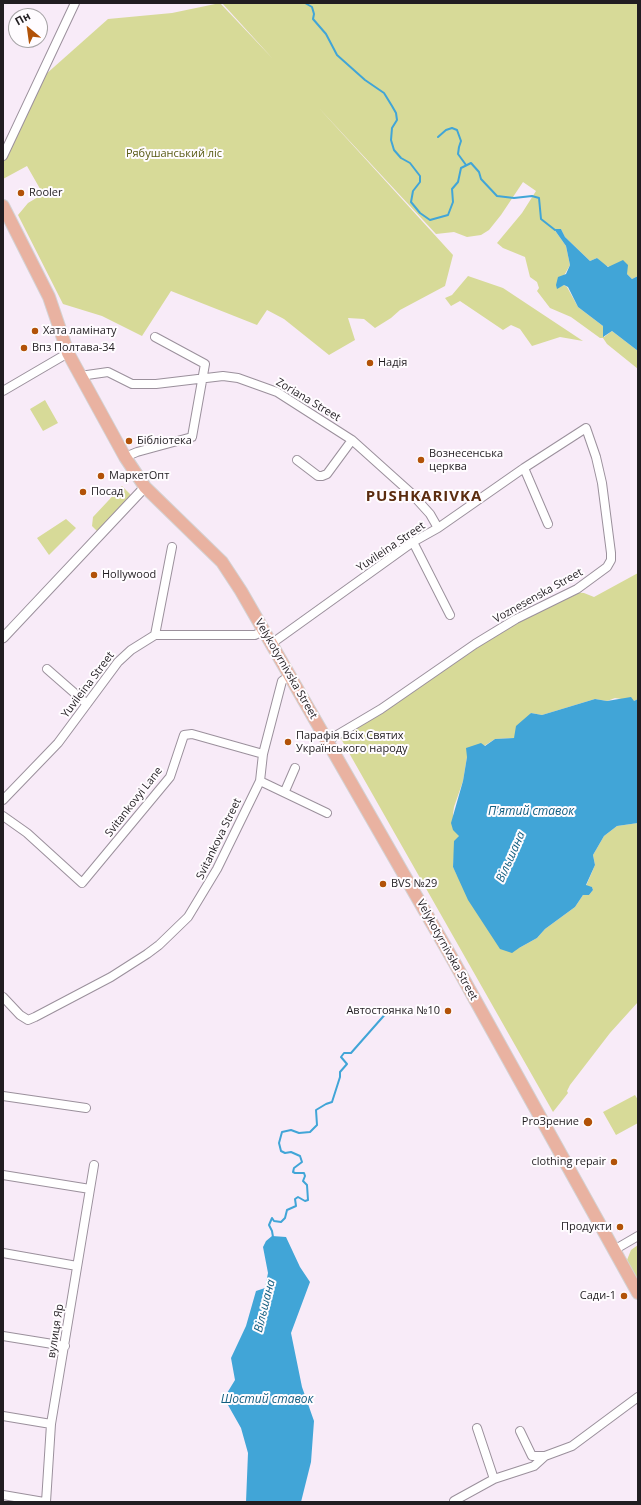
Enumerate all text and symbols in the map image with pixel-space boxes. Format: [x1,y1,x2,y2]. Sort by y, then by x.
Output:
north arrow [8,8,48,48]
text: Пн [12,8,33,28]
park label: Рябушанський ліс [126,147,222,161]
place label: Rooler [29,186,62,200]
marker: Rooler [16,188,26,198]
place label: Хата ламінату [43,324,117,338]
marker: Хата ламінату [30,326,40,336]
place label: Впз Полтава-34 [32,341,115,355]
marker: Впз Полтава-34 [19,343,29,353]
place label: Надія [378,356,407,370]
marker: Надія [365,358,375,368]
street label: Zoriana Street [273,376,343,424]
place label: Бібліотека [137,434,192,448]
marker: Бібліотека [124,436,134,446]
place label: Вознесенська церква [429,447,503,473]
marker: Вознесенська церква [416,455,426,465]
place label: МаркетОпт [109,469,169,483]
marker: МаркетОпт [96,471,106,481]
place label: Посад [91,485,123,499]
marker: Посад [78,487,88,497]
district label: PUSHKARIVKA [366,488,482,506]
street label: Yuvileina Street [354,519,428,575]
street label: Voznesenska Street [491,566,585,626]
place label: Hollywood [102,568,156,582]
marker: Hollywood [89,570,99,580]
street label: Velykotyrnivska Street [252,617,320,721]
street label: Yuvileina Street [59,649,117,721]
place label: Парафія Всіх Святих Українського народу [296,729,408,755]
marker: Парафія Всіх Святих Українського народу [283,737,293,747]
street label: Svitankovyi Lane [103,764,165,840]
street label: Svitankova Street [194,796,244,882]
water label: П'ятий ставок [488,805,574,819]
water label: Вільшана [493,829,529,885]
place label: BVS №29 [391,877,437,891]
marker: BVS №29 [378,879,388,889]
street label: Velykotyrnivska Street [414,897,480,1003]
place label: Автостоянка №10 [346,1004,440,1018]
marker: Автостоянка №10 [443,1006,453,1016]
place label: ProЗрение [522,1115,579,1129]
marker: ProЗрение [582,1116,594,1128]
place label: clothing repair [532,1155,606,1169]
marker: clothing repair [609,1157,619,1167]
place label: Продукти [561,1220,612,1234]
marker: Продукти [615,1222,625,1232]
water label: Вільшана [251,1278,279,1334]
place label: Сади-1 [580,1289,616,1303]
marker: Сади-1 [619,1291,629,1301]
street label: вулиця Яр [45,1303,67,1359]
water label: Шостий ставок [221,1393,313,1407]

